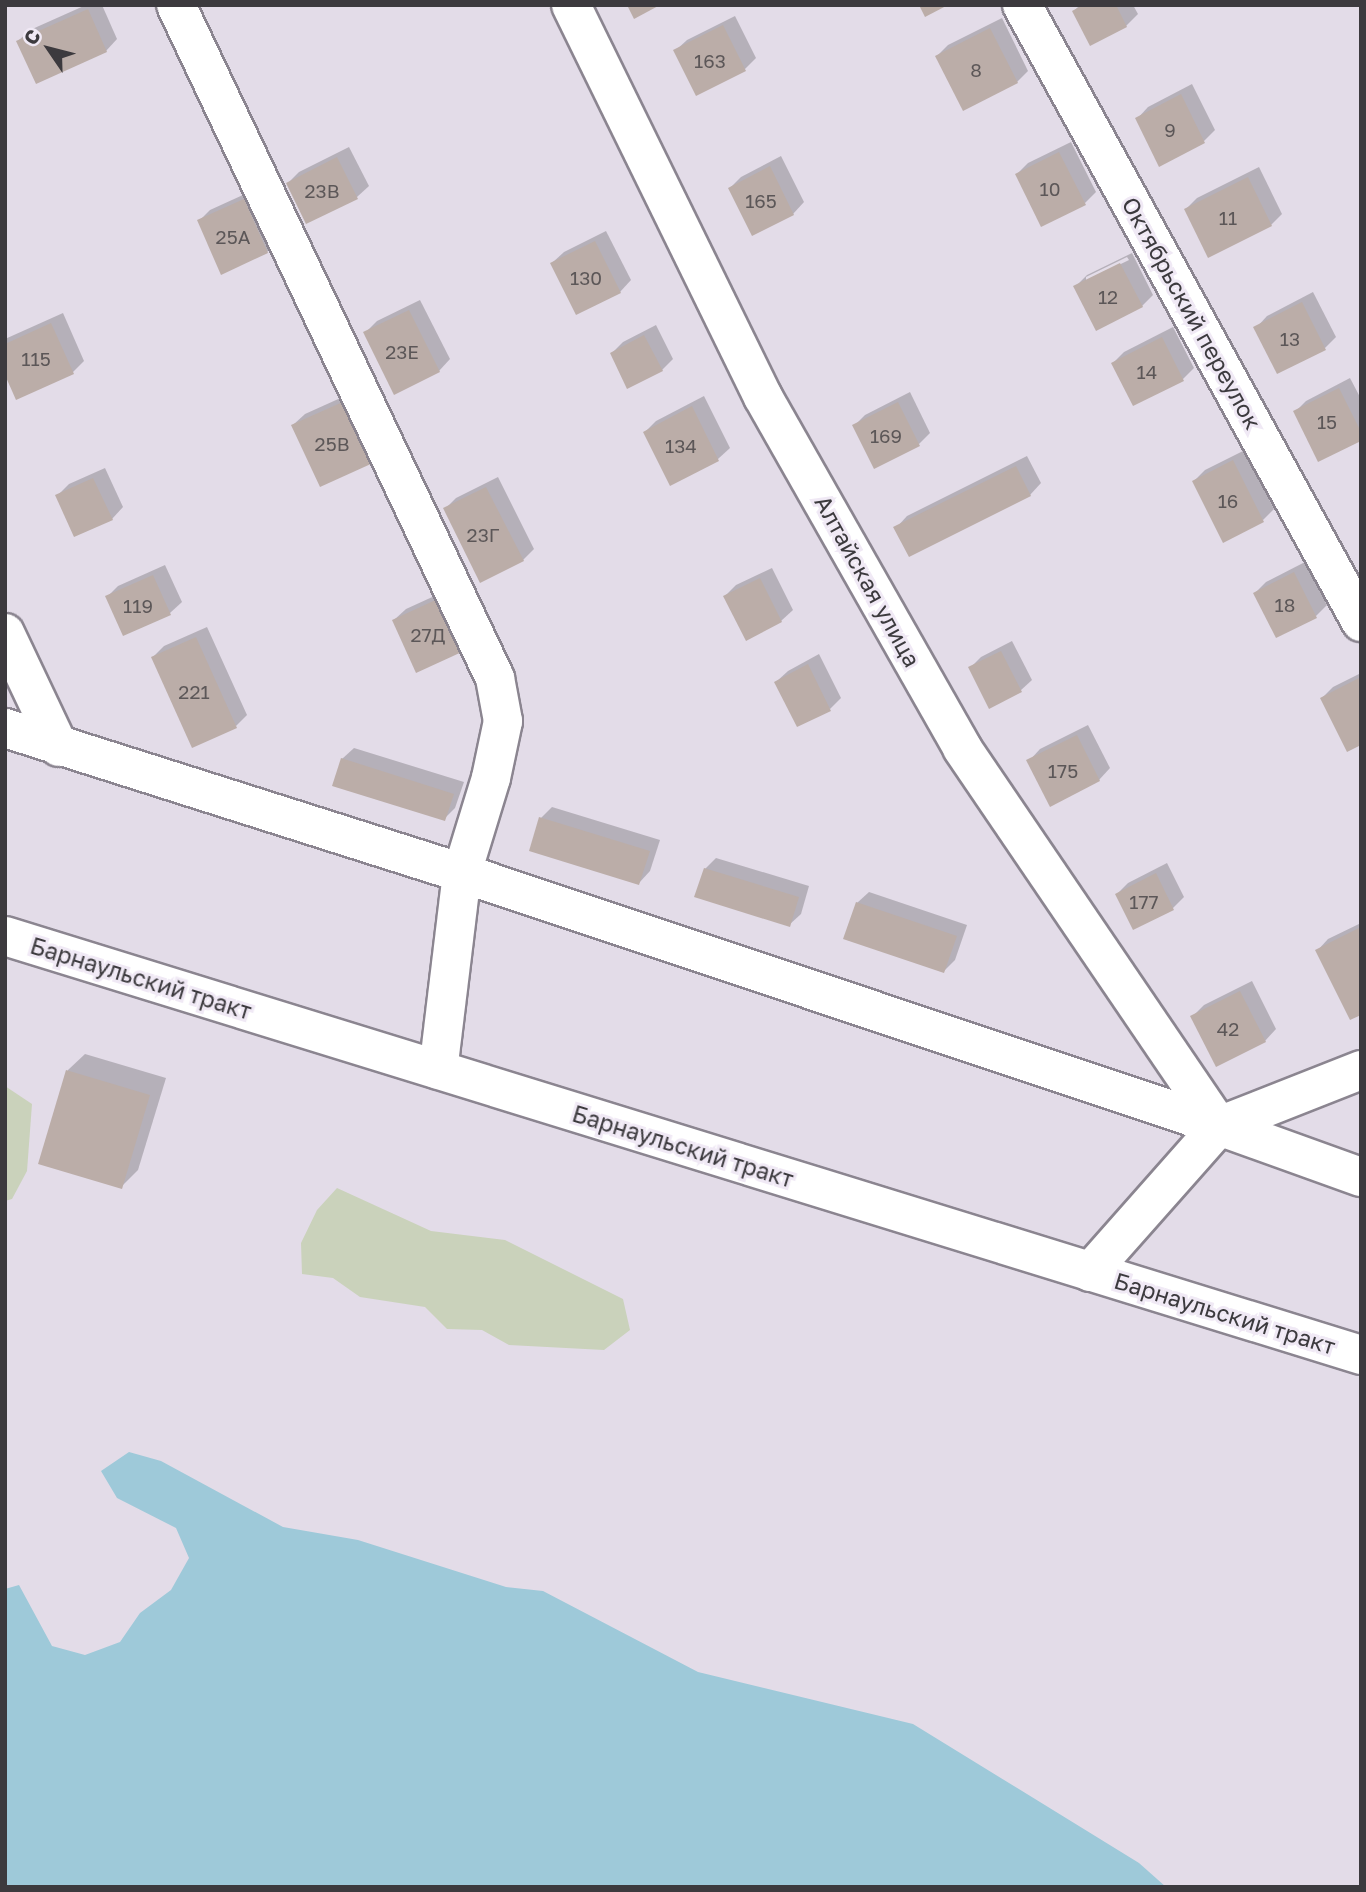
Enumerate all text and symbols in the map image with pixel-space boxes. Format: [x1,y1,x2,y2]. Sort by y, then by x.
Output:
north arrow [14,14,84,84]
text: С [18,25,45,49]
house number: 163 [694,50,726,72]
house number: 8 [970,59,982,81]
house number: 9 [1164,119,1176,141]
house number: 10 [1040,178,1060,200]
house number: 23В [305,180,339,202]
house number: 165 [745,190,777,212]
street label: Октябрьский переулок [1117,192,1267,434]
house number: 11 [1219,207,1237,229]
house number: 25А [216,226,250,248]
house number: 130 [570,267,602,289]
house number: 12 [1098,286,1118,308]
house number: 13 [1280,328,1300,350]
house number: 23Е [385,341,419,363]
house number: 115 [21,348,51,370]
house number: 14 [1137,361,1157,383]
house number: 15 [1317,411,1337,433]
house number: 169 [870,425,902,447]
house number: 25В [315,433,349,455]
house number: 134 [665,435,697,457]
street label: Алтайская улица [809,490,927,672]
house number: 16 [1218,490,1238,512]
house number: 23Г [467,524,499,546]
house number: 18 [1275,594,1295,616]
house number: 119 [123,595,153,617]
house number: 27Д [411,624,445,646]
house number: 221 [178,681,210,703]
house number: 175 [1048,760,1078,782]
house number: 177 [1129,891,1159,913]
street label: Барнаульский тракт [27,931,255,1025]
house number: 42 [1217,1018,1239,1040]
street label: Барнаульский тракт [569,1099,797,1193]
street label: Барнаульский тракт [1111,1266,1339,1360]

